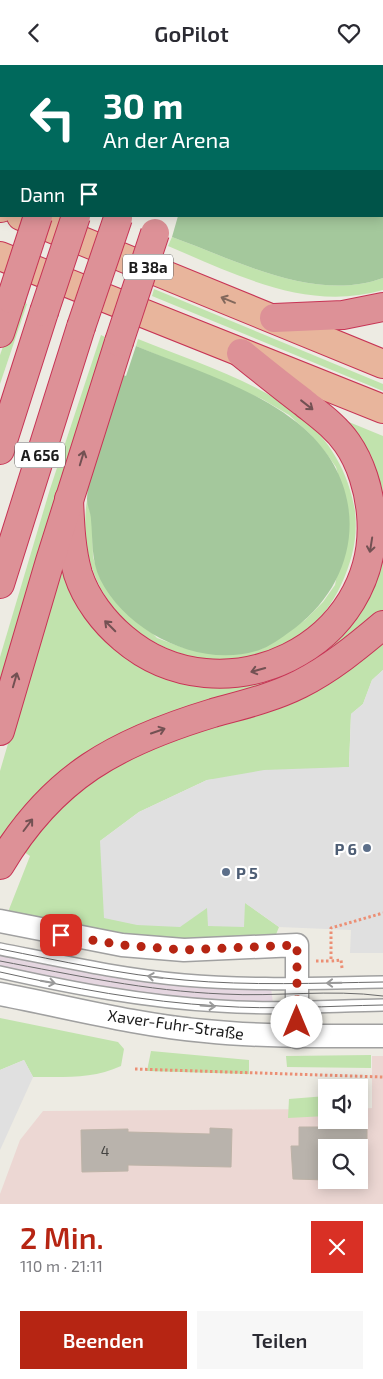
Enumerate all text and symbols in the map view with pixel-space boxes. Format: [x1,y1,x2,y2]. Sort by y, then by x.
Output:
icon: back [20,19,48,47]
icon: heart [335,19,363,47]
text: GoPilot [154,20,229,46]
text: 30 m [103,84,183,126]
icon: left [20,85,85,150]
text: An der Arena [103,126,230,152]
icon: arrive [75,180,103,208]
text: Dann [20,183,65,206]
road number: B 38a [123,255,173,279]
one-way arrow [221,295,236,304]
one-way arrow [300,400,313,411]
road number: A 656 [15,443,65,467]
one-way arrow [78,450,88,466]
one-way arrow [366,536,376,552]
one-way arrow [104,620,116,632]
one-way arrow [250,665,266,675]
one-way arrow [10,673,20,689]
one-way arrow [150,726,165,735]
one-way arrow [22,819,33,832]
place label: P 6 [335,839,357,858]
marker: P 6 [361,842,373,854]
place label: P 5 [236,863,258,882]
marker: P 5 [220,866,232,878]
pin [40,914,82,956]
icon: arrive [47,921,75,949]
one-way arrow [147,972,163,982]
one-way arrow [39,977,55,987]
one-way arrow [327,978,343,988]
position arrow [270,995,322,1047]
one-way arrow [200,1001,216,1010]
street label: Xaver-Fuhr-Straße [107,1005,245,1043]
map controls [318,1079,368,1189]
button: sound [318,1079,368,1129]
button: search [318,1139,368,1189]
house number: 4 [101,1142,109,1159]
text: 2 Min. [20,1219,104,1255]
button: close [311,1221,363,1273]
text: 110 m · 21:11 [20,1256,103,1275]
button: Beenden [20,1311,187,1369]
button: Teilen [197,1311,363,1369]

